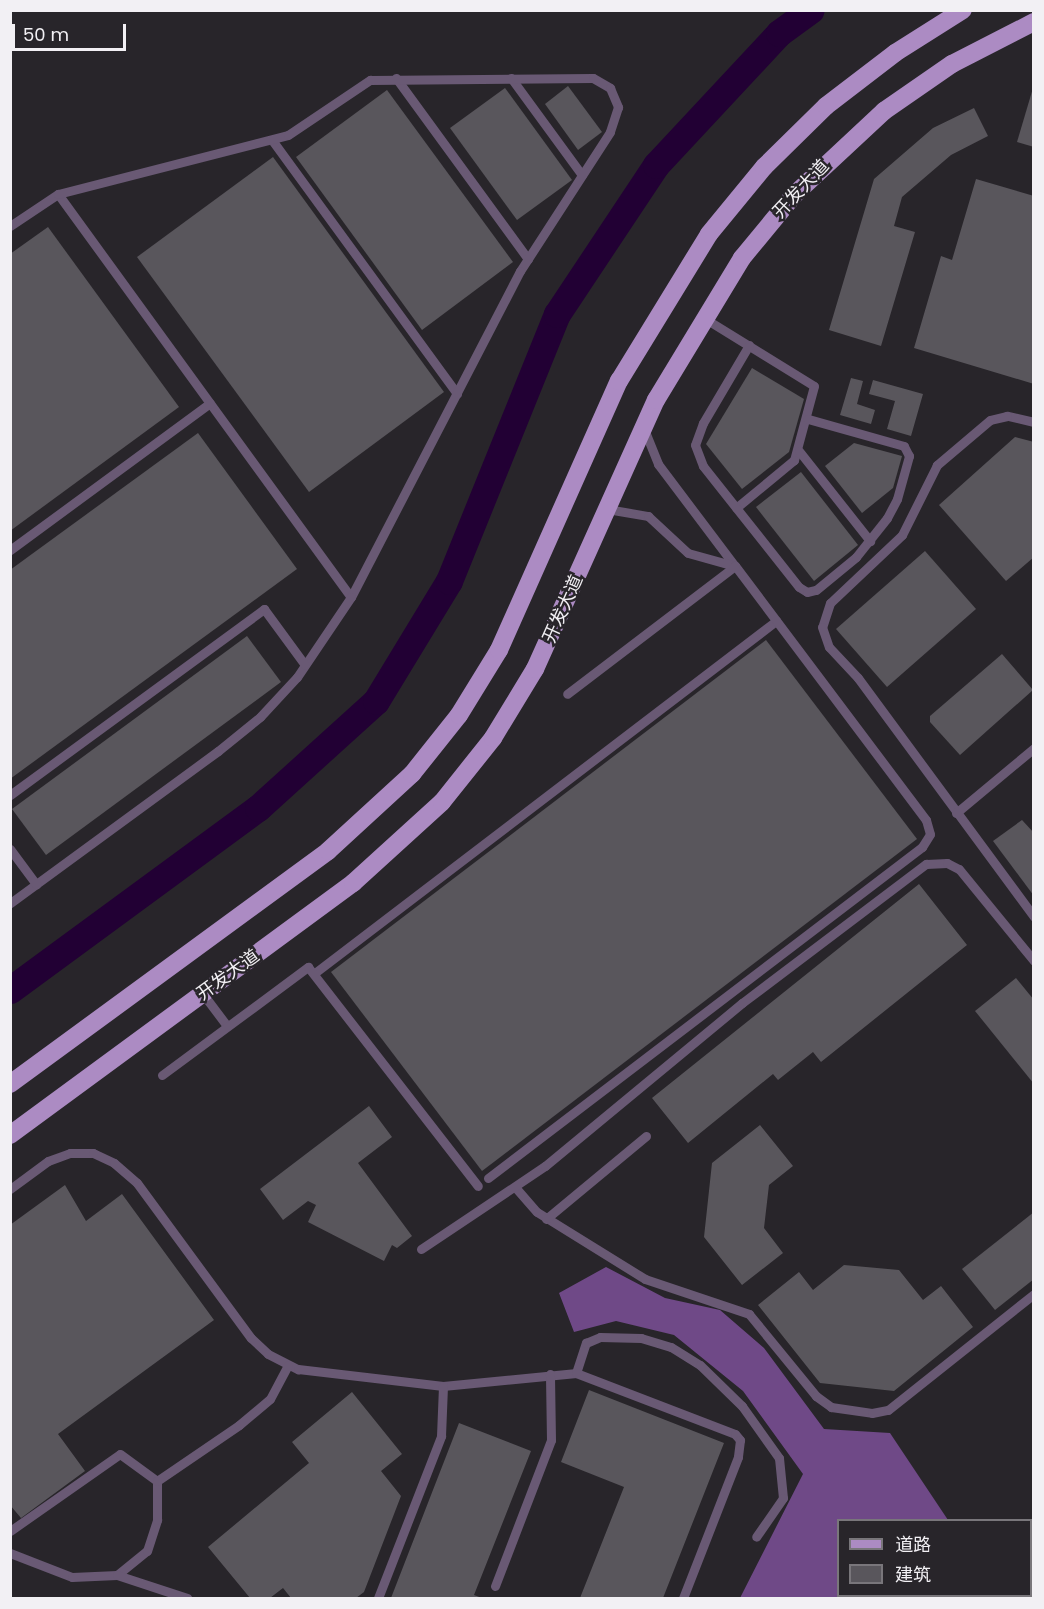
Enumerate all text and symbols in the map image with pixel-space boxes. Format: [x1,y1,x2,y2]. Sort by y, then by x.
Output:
scale bar [15,12,129,50]
text: 50 m [23,22,69,47]
street label: 开发大道 [769,155,833,223]
street label: 开发大道 [538,572,588,646]
street label: 开发大道 [193,945,263,1005]
legend [837,1519,1032,1597]
text: 道路 [895,1532,931,1557]
text: 建筑 [895,1562,931,1587]

